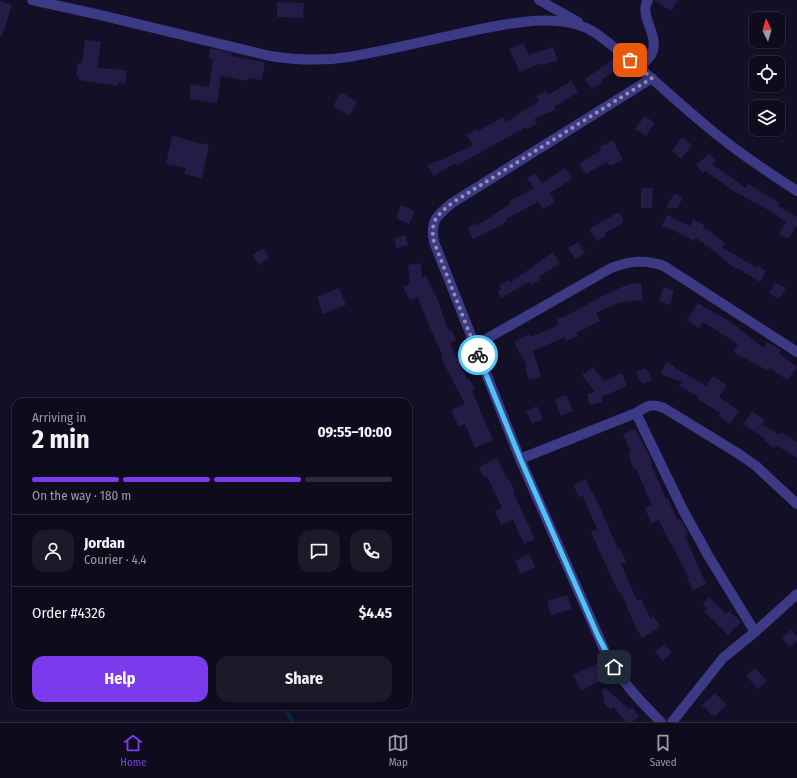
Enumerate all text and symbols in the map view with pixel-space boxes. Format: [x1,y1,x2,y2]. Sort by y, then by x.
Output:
north arrow [749,12,785,48]
map controls [749,12,785,136]
pin [613,43,647,77]
icon: bag [619,49,641,71]
button: locate [749,56,785,92]
button: layers [749,100,785,136]
courier [458,335,498,375]
icon: bike [467,344,489,366]
text: Arriving in [32,410,86,425]
text: 09:55–10:00 [318,423,392,441]
text: 2 min [32,424,90,455]
text: On the way · 180 m [32,488,131,503]
button: person [32,530,74,572]
button: chat [298,530,340,572]
button: phone [350,530,392,572]
text: Jordan [84,534,125,552]
text: Courier · 4.4 [84,552,147,567]
text: Order #4326 [32,604,105,622]
text: $4.45 [359,604,392,622]
pin [597,650,631,684]
button: Help [32,656,208,702]
button: Share [216,656,392,702]
icon: home [603,656,625,678]
tab: Home [120,732,147,769]
tab: Map [387,732,409,769]
tab: Saved [650,732,677,769]

